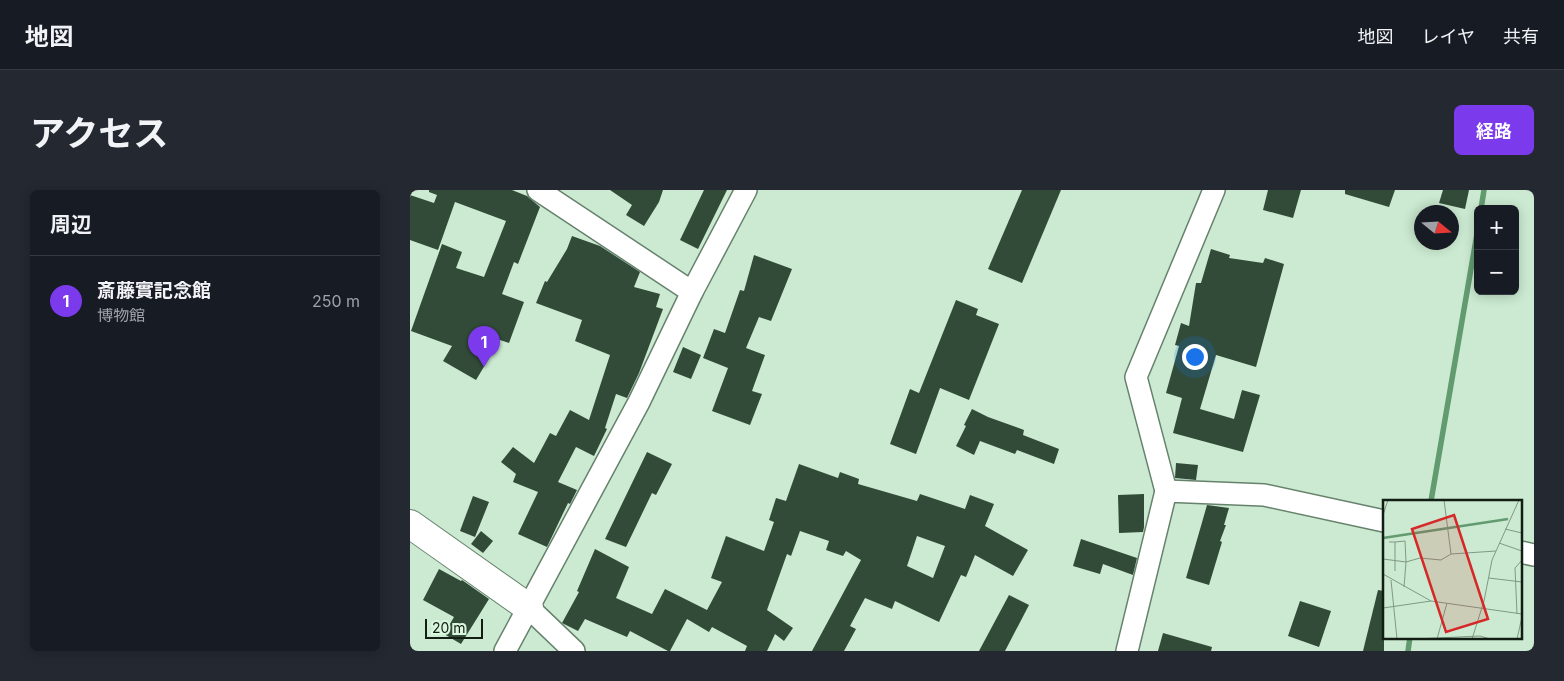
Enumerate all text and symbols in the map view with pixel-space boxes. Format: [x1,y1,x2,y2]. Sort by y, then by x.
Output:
text: 地図 [25,22,73,51]
text: 地図 [1358,26,1394,47]
text: レイヤ [1422,26,1475,47]
text: 共有 [1503,26,1539,47]
button: 経路 [1454,105,1534,155]
text: アクセス [30,112,168,154]
north arrow [1414,205,1459,250]
map controls [1474,205,1519,295]
button: + [1474,205,1519,250]
text: 周辺 [50,212,92,237]
button: − [1474,250,1519,295]
text: 斎藤實記念館 [97,279,211,302]
text: 1 [63,291,69,311]
text: 250 m [312,291,360,311]
text: 博物館 [97,305,145,325]
pin: 1 [468,326,500,367]
your location [1182,344,1208,370]
inset map [1383,500,1522,638]
scale bar [425,616,482,639]
text: 20 m [432,619,466,636]

